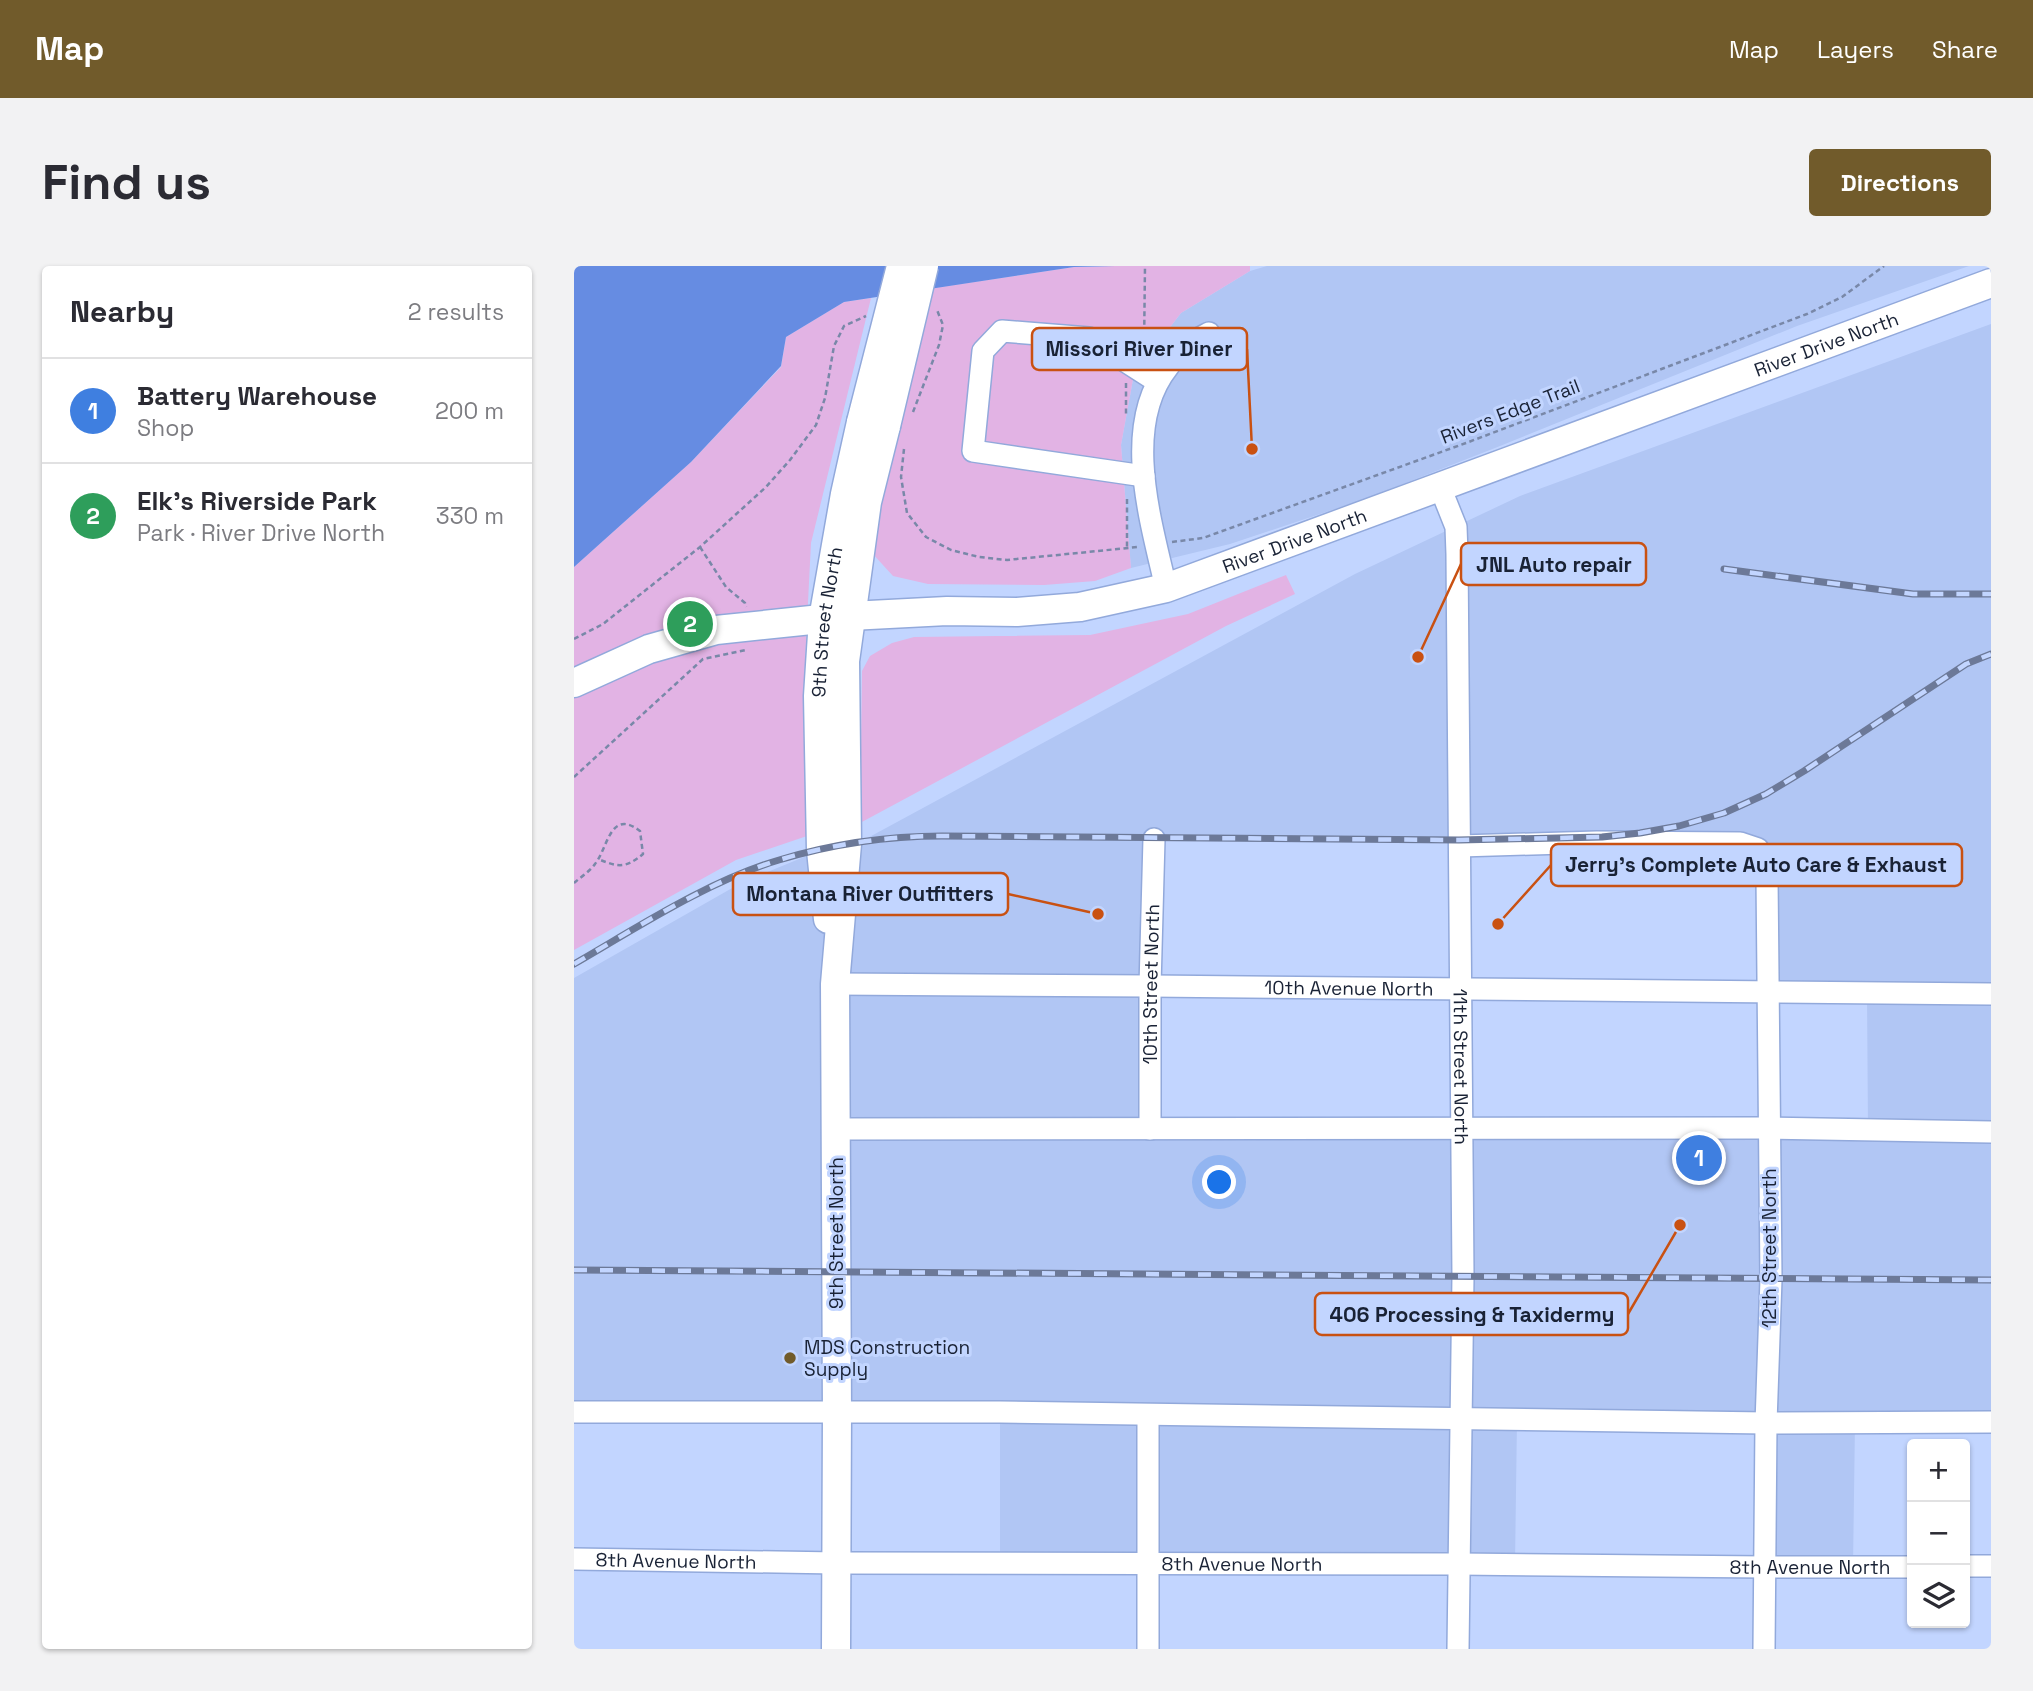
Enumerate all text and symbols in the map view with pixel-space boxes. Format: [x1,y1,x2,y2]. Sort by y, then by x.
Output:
text: Map [35,28,104,70]
text: Map [1729,34,1779,65]
text: Layers [1817,34,1894,65]
text: Share [1932,34,1998,65]
button: Directions [1809,149,1991,216]
text: Find us [42,151,211,213]
text: Nearby [70,292,174,331]
text: 2 results [408,297,504,327]
street label: River Drive North [1751,306,1902,383]
callout: Missori River Diner [1032,328,1247,370]
text: Missori River Diner [1046,335,1232,362]
street label: Rivers Edge Trail [1437,373,1583,450]
text: Battery Warehouse [137,379,377,413]
text: 1 [88,396,98,426]
text: 200 m [435,396,504,426]
text: Shop [137,413,194,443]
text: Elk's Riverside Park [137,484,377,518]
text: 2 [86,501,100,531]
text: 330 m [436,501,504,531]
street label: River Drive North [1219,503,1370,579]
text: Park · River Drive North [137,518,385,548]
callout: JNL Auto repair [1461,543,1646,585]
street label: 9th Street North [806,545,849,698]
text: JNL Auto repair [1476,551,1632,578]
pin: 2 [667,598,713,650]
callout: Jerry's Complete Auto Care & Exhaust [1551,844,1962,886]
text: Jerry's Complete Auto Care & Exhaust [1565,851,1947,878]
callout: Montana River Outfitters [733,873,1008,915]
text: Montana River Outfitters [746,880,994,907]
street label: 10th Street North [1138,904,1165,1064]
street label: 10th Avenue North [1264,975,1434,1002]
street label: 11th Street North [1448,989,1474,1145]
pin: 1 [1676,1132,1722,1184]
street label: 9th Street North [824,1157,849,1309]
your location [1202,1165,1236,1199]
street label: 12th Street North [1757,1168,1782,1328]
callout: 406 Processing & Taxidermy [1315,1293,1628,1335]
text: 406 Processing & Taxidermy [1330,1301,1614,1328]
place label: MDS Construction Supply [804,1335,970,1382]
marker: MDS Construction Supply [782,1350,798,1366]
map controls [1907,1439,1970,1628]
button: + [1907,1439,1970,1502]
button: − [1907,1502,1970,1565]
street label: 8th Avenue North [595,1547,757,1575]
street label: 8th Avenue North [1162,1552,1322,1577]
street label: 8th Avenue North [1729,1555,1890,1580]
button: layers [1907,1565,1970,1628]

